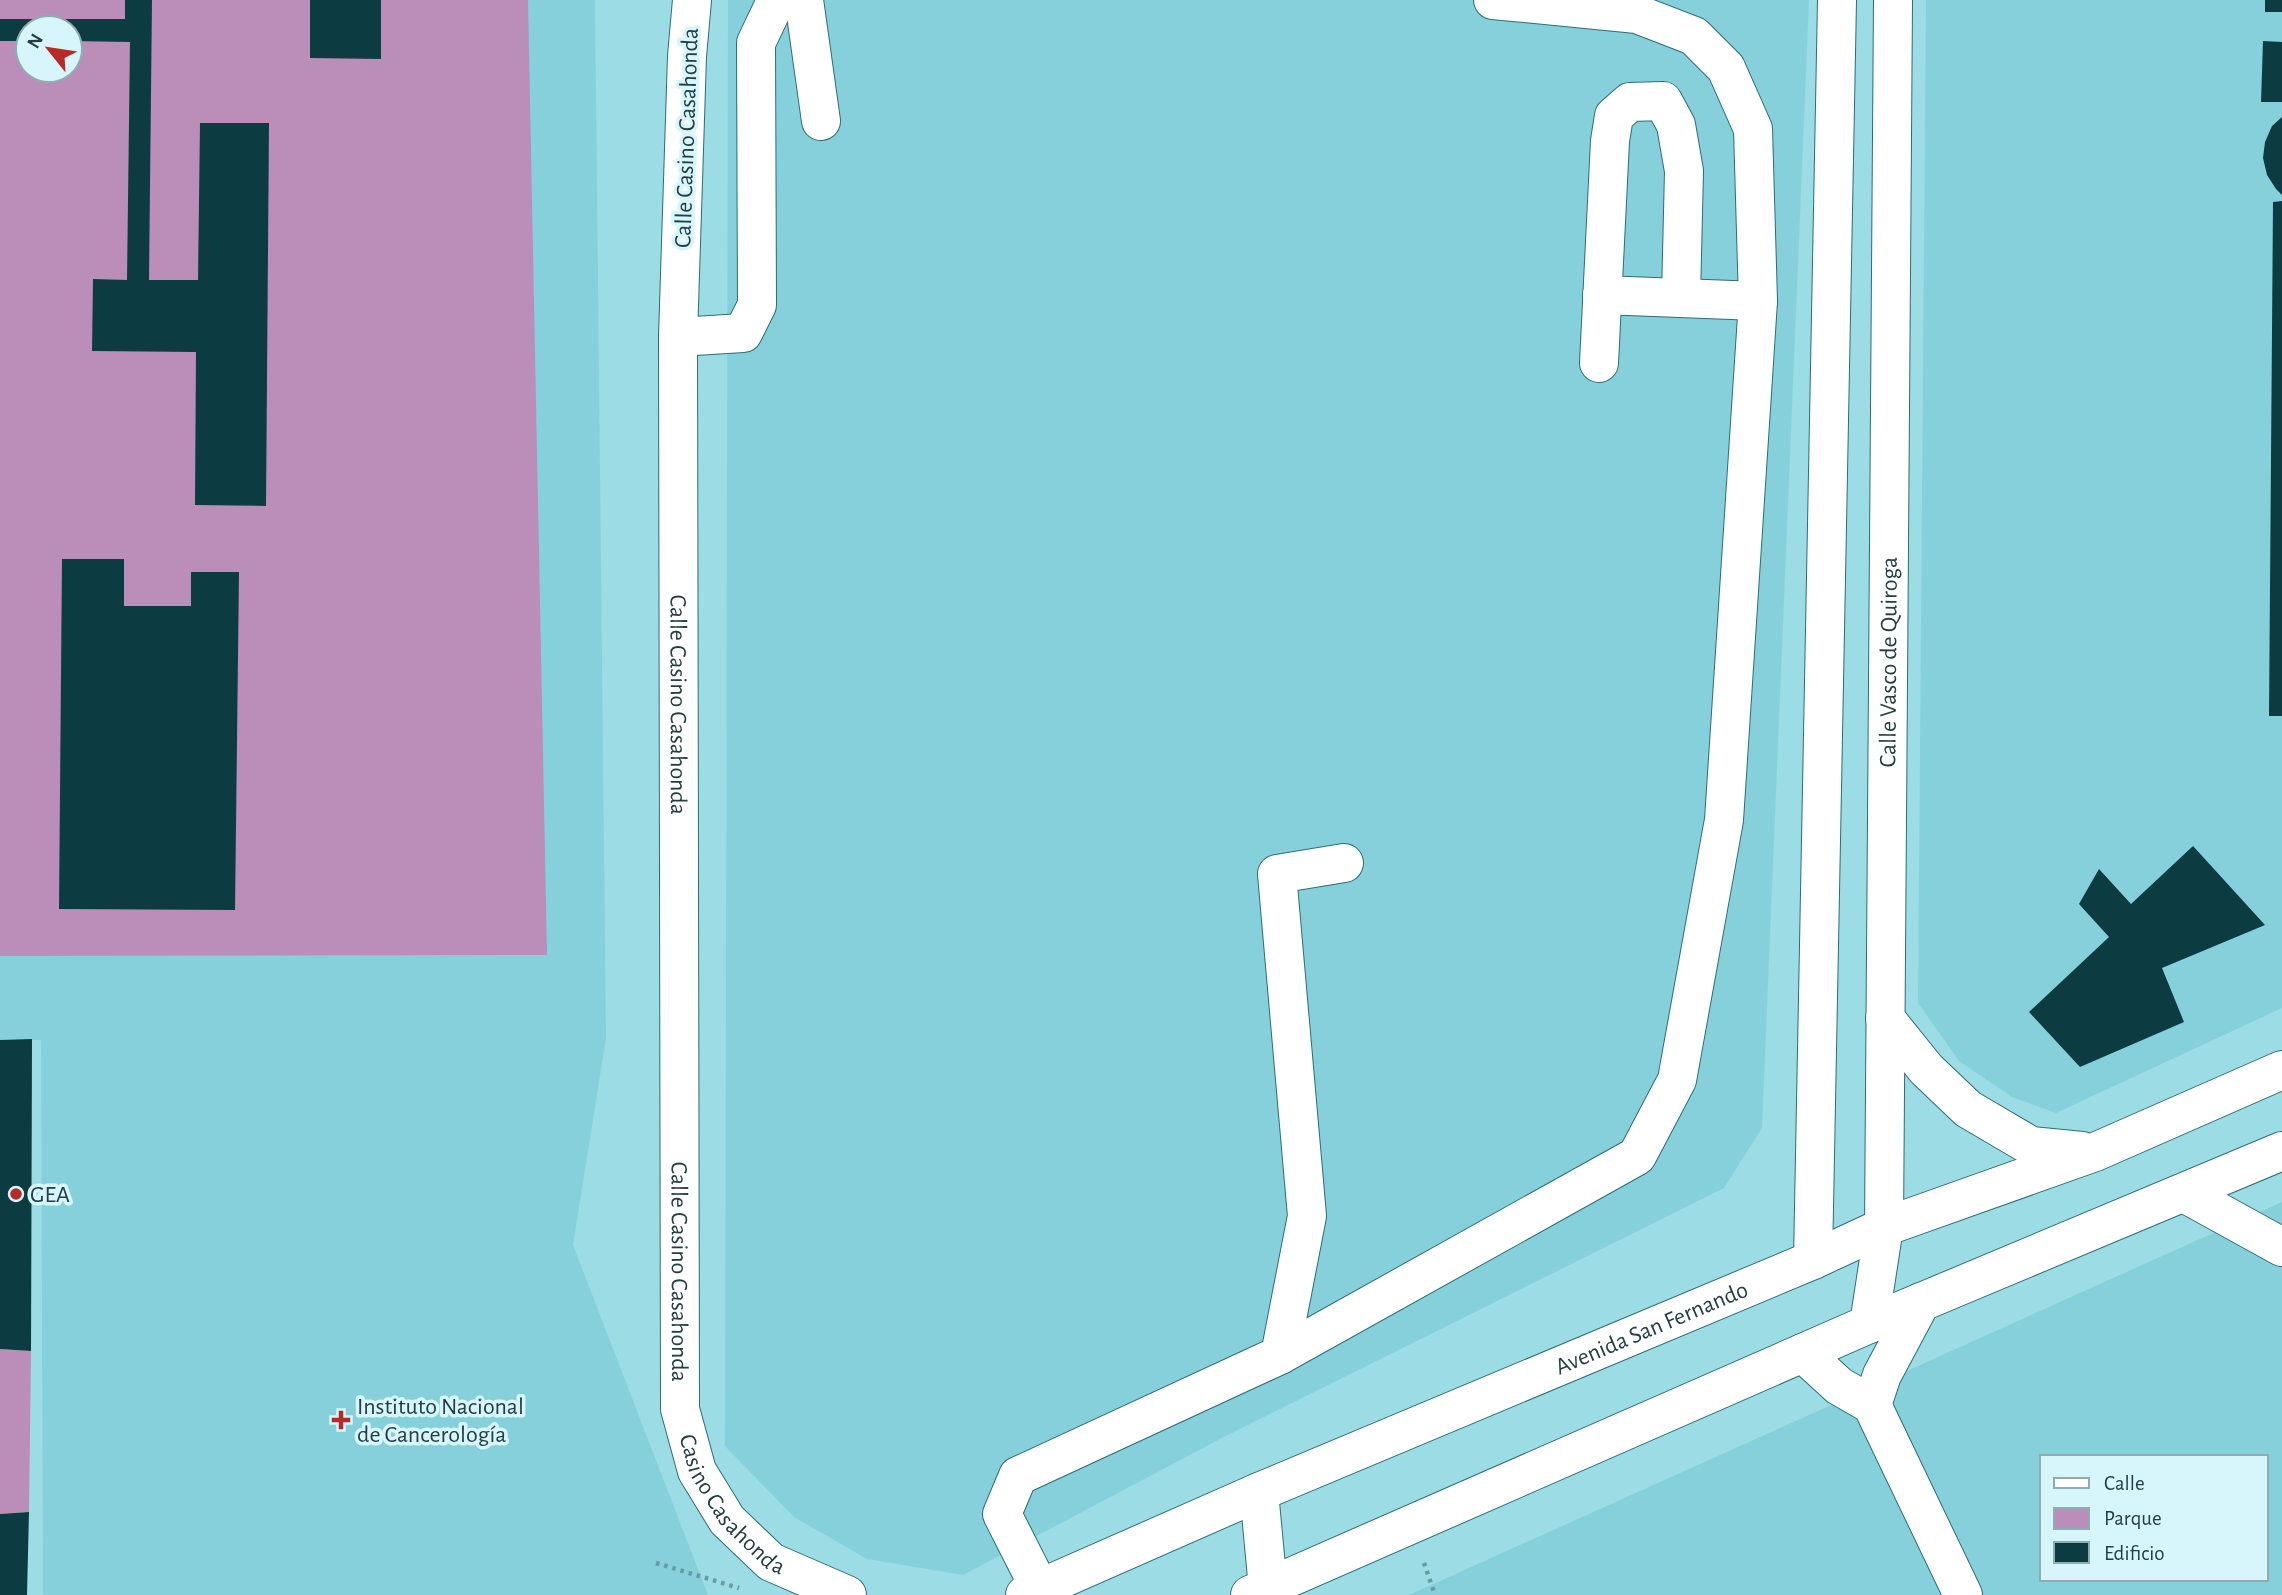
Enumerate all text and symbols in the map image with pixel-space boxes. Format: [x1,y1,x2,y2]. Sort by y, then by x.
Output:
north arrow [14,14,84,84]
street label: Calle Casino Casahonda [671,28,703,249]
text: N [24,31,47,52]
street label: Calle Vasco de Quiroga [1876,557,1902,768]
street label: Calle Casino Casahonda [665,594,690,815]
street label: Calle Casino Casahonda [667,1161,691,1382]
place label: GEA [30,1183,70,1207]
marker: GEA [8,1186,24,1202]
street label: Avenida San Fernando [1552,1278,1752,1380]
place label: Instituto Nacional de Cancerología [357,1395,524,1447]
marker: Instituto Nacional de Cancerología [331,1410,351,1430]
street label: Casino Casahonda [675,1432,788,1580]
legend [2040,1455,2268,1581]
text: Calle [2104,1473,2145,1494]
text: Parque [2104,1508,2162,1529]
text: Edificio [2104,1543,2165,1564]

